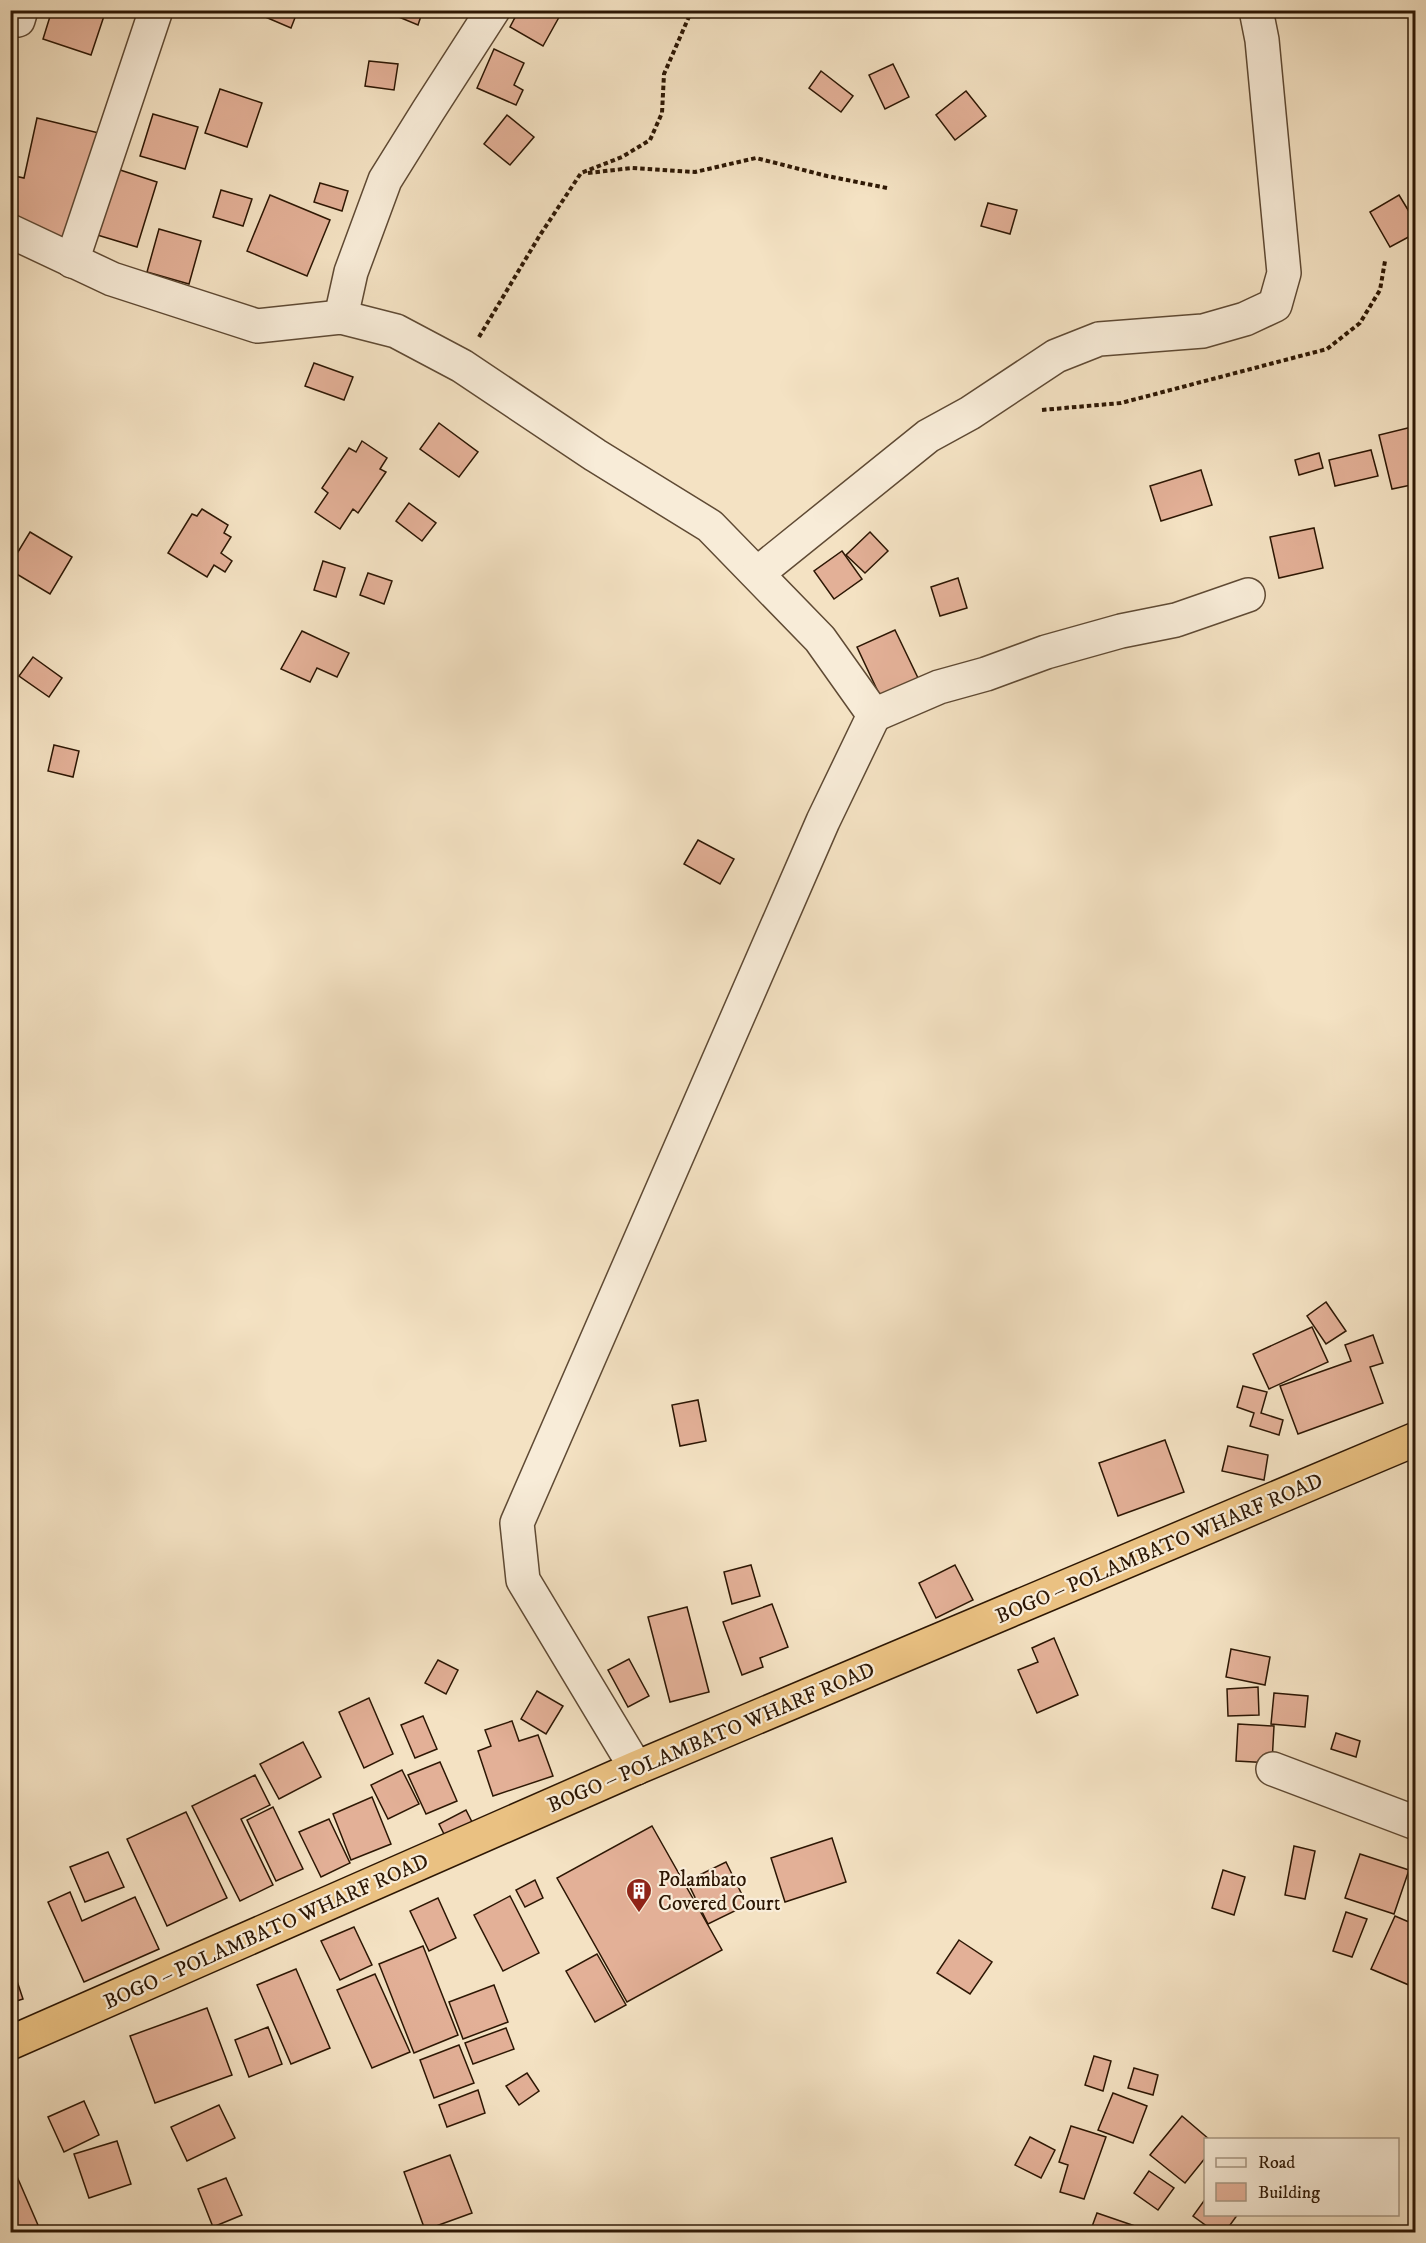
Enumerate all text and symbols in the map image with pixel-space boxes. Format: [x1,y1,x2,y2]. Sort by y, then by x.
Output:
street label: BOGO – POLAMBATO WHARF ROAD [992,1468,1327,1630]
street label: BOGO – POLAMBATO WHARF ROAD [544,1657,879,1819]
street label: BOGO – POLAMBATO WHARF ROAD [100,1848,433,2016]
place label: Polambato Covered Court [658,1867,781,1917]
building icon: Polambato Covered Court [624,1876,654,1914]
legend [1204,2138,1399,2216]
text: Road [1258,2152,1295,2174]
text: Building [1258,2182,1320,2204]

